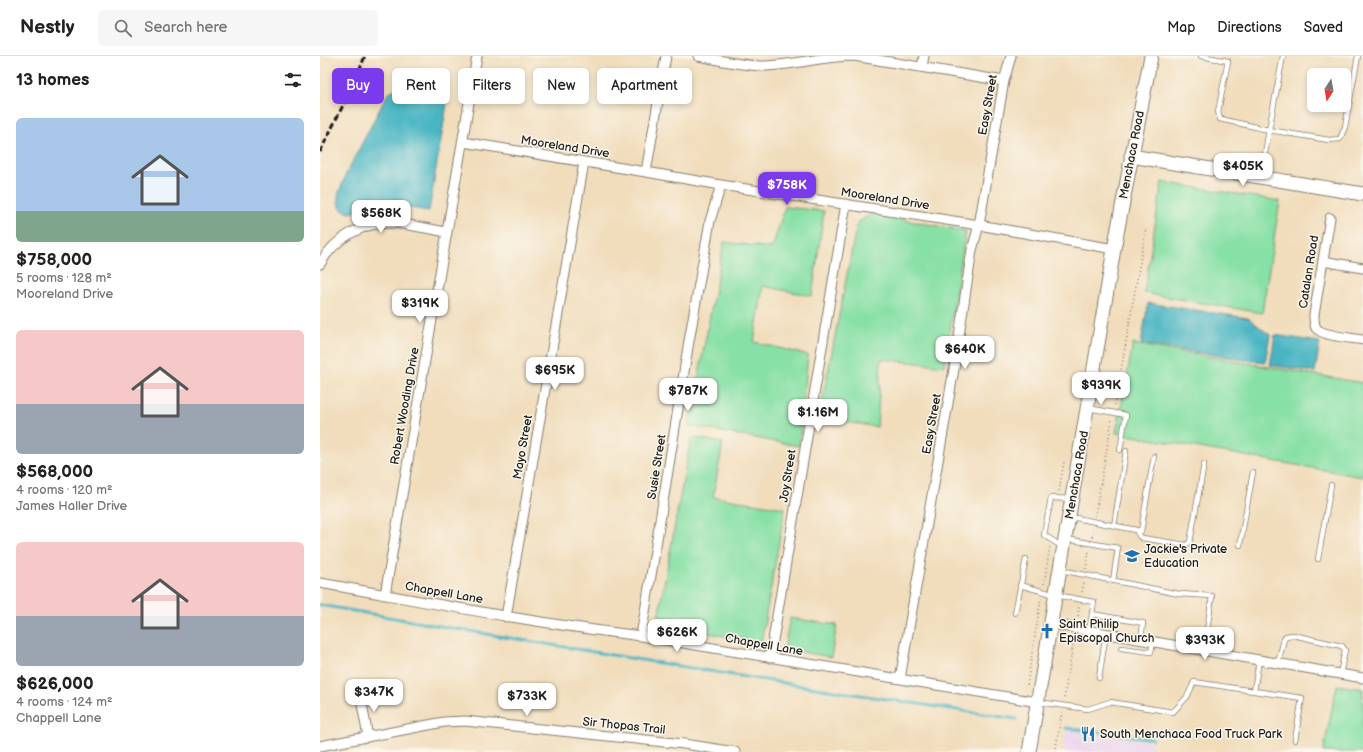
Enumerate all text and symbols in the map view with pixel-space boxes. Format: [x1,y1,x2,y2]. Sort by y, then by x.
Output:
search box [98,10,378,46]
text: Nestly [20,16,74,39]
icon: search [112,17,134,39]
text: Search here [144,18,227,37]
text: Map [1167,19,1195,36]
text: Directions [1217,19,1282,36]
text: Saved [1304,19,1343,36]
chip: Buy [332,68,384,104]
chip: Rent [392,68,450,104]
chip: Filters [458,68,525,104]
chip: New [533,68,589,104]
chip: Apartment [597,68,692,104]
north arrow [1307,68,1351,112]
map controls [1307,68,1351,112]
icon: filters [282,69,304,91]
text: 13 homes [16,70,89,90]
street label: Easy Street [975,73,1001,137]
street label: Menchaca Road [1116,110,1148,200]
street label: Mooreland Drive [520,133,610,161]
icon: home [124,144,196,216]
pin: $405K [1215,153,1271,187]
text: $405K [1223,158,1263,174]
pin: $758K [759,172,815,206]
text: $758K [767,177,807,193]
street label: Mooreland Drive [840,185,930,213]
pin: $568K [353,200,409,234]
text: $568K [361,205,401,221]
street label: Catalan Road [1296,234,1322,310]
text: $758,000 [16,250,92,270]
text: 5 rooms · 128 m² [16,270,112,286]
text: Mooreland Drive [16,286,113,302]
pin: $319K [392,290,448,324]
text: $319K [401,295,439,311]
pin: $640K [937,336,993,370]
text: $640K [944,341,986,357]
street label: Robert Wooding Drive [387,346,423,466]
icon: home [124,356,196,428]
pin: $695K [527,357,583,391]
text: $695K [535,362,575,378]
pin: $939K [1073,372,1129,406]
text: $939K [1081,377,1121,393]
pin: $787K [660,378,716,412]
text: $787K [668,383,708,399]
street label: Easy Street [919,392,945,456]
pin: $1.16M [785,399,851,433]
text: $1.16M [797,404,839,420]
street label: Mayo Street [510,413,536,480]
street label: Menchaca Road [1062,430,1092,520]
street label: Susie Street [644,433,670,501]
street label: Joy Street [776,448,800,503]
text: $568,000 [16,462,93,482]
text: 4 rooms · 120 m² [16,482,113,498]
text: James Haller Drive [16,498,127,514]
place label: Jackie's Private Education [1144,542,1227,571]
school or university icon: Jackie's Private Education [1123,547,1141,565]
icon: home [124,568,196,640]
street label: Chappell Lane [404,579,484,607]
place label: Saint Philip Episcopal Church [1059,617,1155,646]
pin: $626K [649,619,705,653]
church icon: Saint Philip Episcopal Church [1038,622,1056,640]
text: $626K [657,624,697,640]
pin: $393K [1177,627,1233,661]
street label: Chappell Lane [724,631,804,659]
text: $393K [1185,632,1225,648]
text: $626,000 [16,674,94,694]
pin: $347K [346,679,402,713]
pin: $733K [499,683,555,717]
text: $347K [354,684,394,700]
text: $733K [507,688,547,704]
text: 4 rooms · 124 m² [16,694,113,710]
text: Chappell Lane [16,710,101,726]
street label: Sir Thopas Trail [582,714,666,738]
restaurant icon: South Menchaca Food Truck Park [1079,725,1097,743]
place label: South Menchaca Food Truck Park [1100,727,1282,742]

